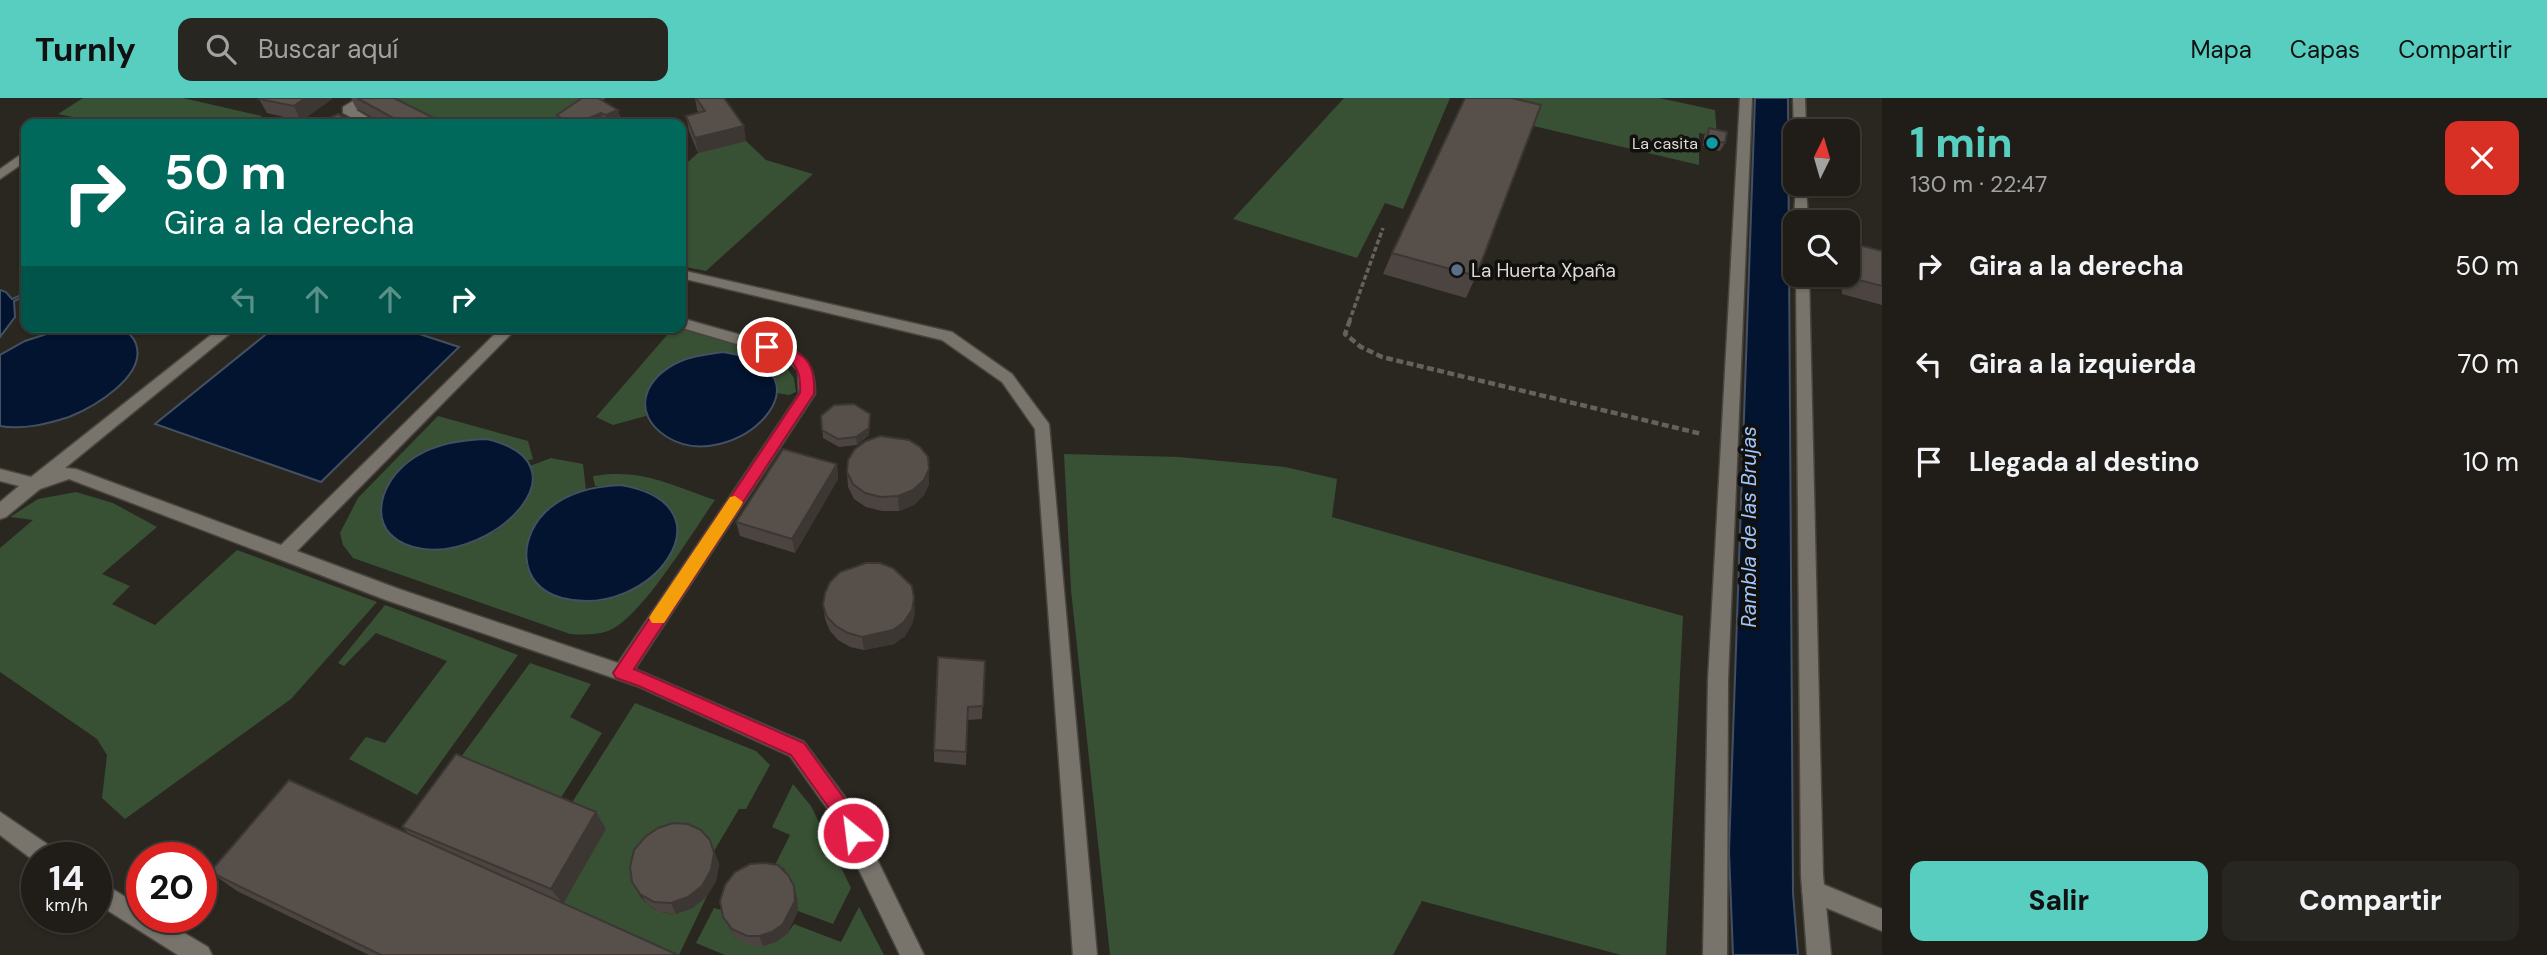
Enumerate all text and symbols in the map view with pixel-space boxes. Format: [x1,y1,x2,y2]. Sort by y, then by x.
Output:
search box [178,18,668,81]
text: Turnly [35,28,136,71]
icon: search [202,30,240,68]
text: Buscar aquí [258,32,398,66]
text: Mapa [2190,34,2252,65]
text: Capas [2290,34,2360,65]
text: Compartir [2398,34,2512,65]
text: 1 min [1910,115,2013,170]
north arrow [1783,119,1860,196]
map controls [1783,119,1860,287]
button: close [2445,121,2519,195]
place label: La casita [1632,133,1698,154]
marker: La casita [1704,135,1720,151]
text: 50 m [164,140,287,204]
icon: right [49,147,140,238]
text: 130 m · 22:47 [1910,169,2047,199]
text: Gira a la derecha [164,202,414,244]
button: search [1783,210,1860,287]
icon: right [1910,247,1948,285]
text: Gira a la derecha [1969,249,2184,283]
text: 50 m [2455,249,2519,283]
place label: La Huerta Xpaña [1471,258,1616,283]
marker: La Huerta Xpaña [1449,262,1465,278]
icon: left [225,280,263,318]
icon: ahead [298,280,336,318]
icon: ahead [371,280,409,318]
icon: right [444,280,482,318]
pin [737,317,797,377]
icon: arrive [748,328,786,366]
icon: left [1910,345,1948,383]
text: Gira a la izquierda [1969,347,2196,381]
text: 70 m [2458,347,2519,381]
water label: Rambla de las Brujas [1735,426,1763,628]
icon: arrive [1910,443,1948,481]
text: Llegada al destino [1969,445,2200,479]
text: 10 m [2463,445,2519,479]
position arrow [816,796,890,870]
speed limit sign: 20 [126,842,217,933]
text: 14 [49,855,84,901]
button: Salir [1910,861,2208,941]
button: Compartir [2222,861,2519,941]
text: km/h [45,893,88,917]

